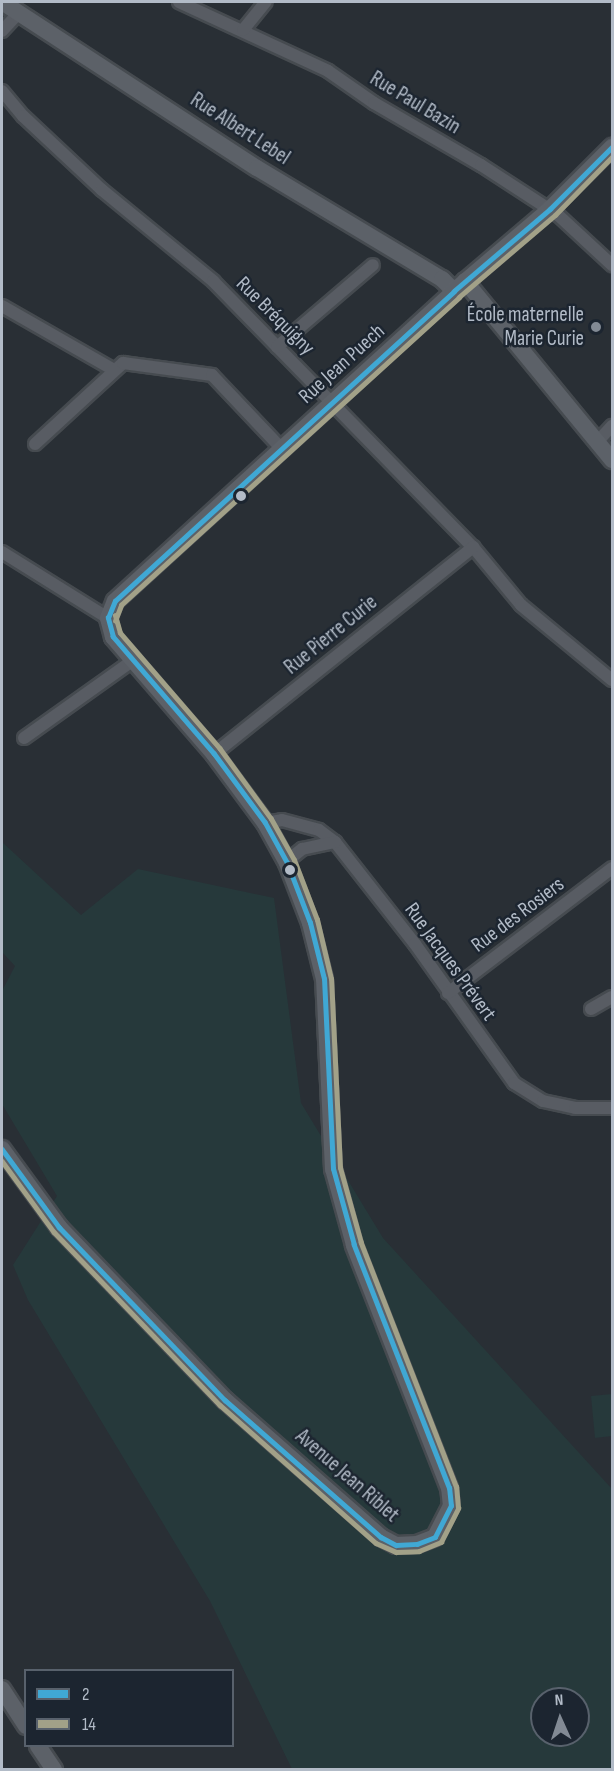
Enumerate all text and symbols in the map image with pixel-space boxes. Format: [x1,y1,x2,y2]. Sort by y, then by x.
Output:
street label: Rue Paul Bazin [365,66,465,140]
street label: Rue Albert Lebel [185,87,295,171]
street label: Rue Bréquigny [231,272,319,360]
place label: École maternelle Marie Curie [467,302,584,352]
street label: Rue Jean Puech [294,319,390,409]
marker: École maternelle Marie Curie [589,320,603,334]
unlabelled marker [235,490,247,502]
street label: Rue Pierre Curie [279,590,383,680]
unlabelled marker [284,864,296,876]
street label: Rue des Rosiers [467,872,569,958]
street label: Rue Jacques Prévert [399,898,501,1026]
street label: Avenue Jean Riblet [290,1424,404,1528]
legend [24,1669,234,1747]
text: 2 [82,1684,89,1705]
north arrow [530,1687,590,1747]
text: N [554,1691,564,1710]
text: 14 [82,1714,96,1735]

